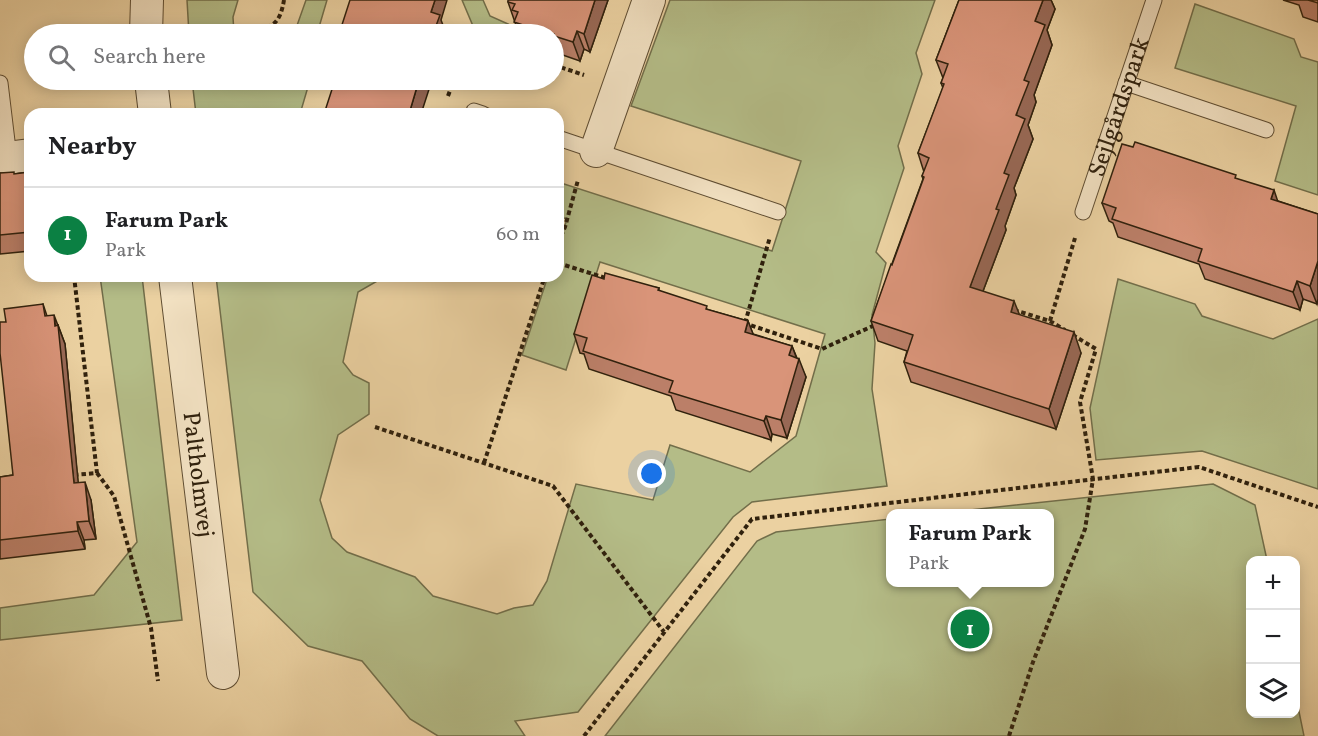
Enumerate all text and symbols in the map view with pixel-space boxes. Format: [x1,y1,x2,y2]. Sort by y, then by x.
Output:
search box [24,24,564,90]
street label: Sejlgårdspark [1081,33,1159,182]
icon: search [45,41,78,74]
text: Search here [93,42,206,73]
text: Nearby [48,129,137,165]
text: Farum Park [105,206,228,237]
text: 1 [63,221,72,249]
text: 60 m [496,221,540,249]
text: Park [105,237,146,265]
street label: Paltholmvej [173,410,221,540]
your location [637,459,666,488]
popup [886,509,1054,587]
text: Farum Park [908,519,1032,550]
text: Park [908,550,949,578]
map controls [1246,556,1300,718]
button: + [1246,556,1300,610]
pin: 1 [950,606,990,652]
button: − [1246,610,1300,664]
button: layers [1246,664,1300,718]

